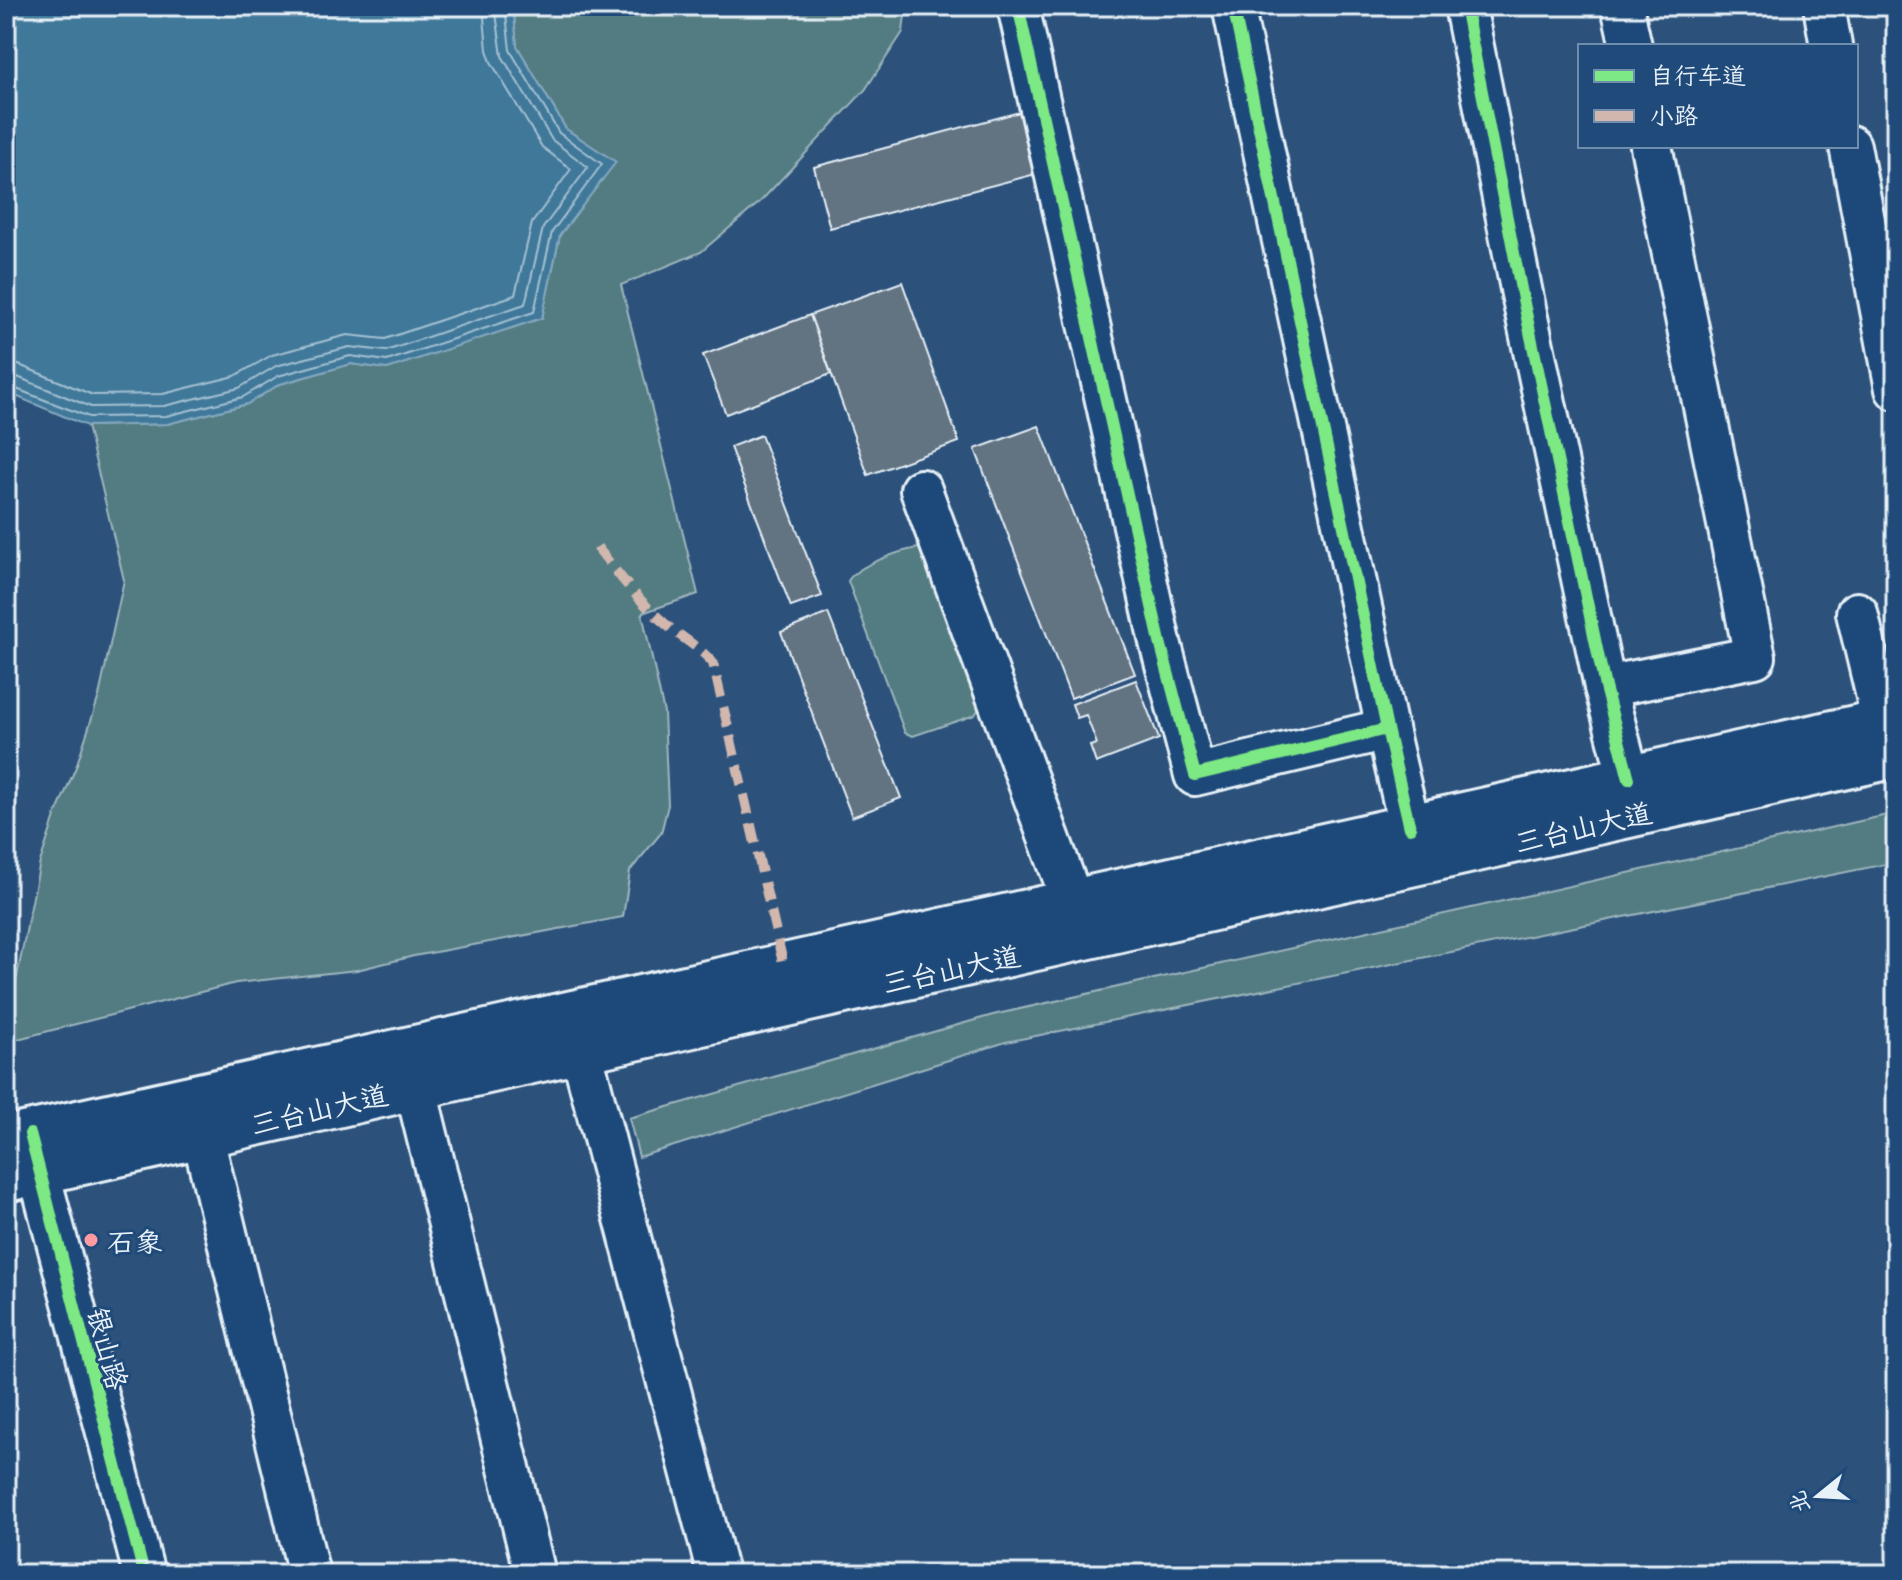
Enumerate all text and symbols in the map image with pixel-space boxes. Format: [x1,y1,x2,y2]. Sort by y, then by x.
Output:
legend [1578,44,1858,148]
text: 自行车道 [1650,56,1746,92]
text: 小路 [1650,96,1698,132]
street label: 三台山大道 [1510,789,1656,863]
street label: 三台山大道 [878,932,1024,1004]
street label: 三台山大道 [246,1071,392,1145]
place label: 石象 [107,1219,163,1262]
marker: 石象 [82,1231,100,1249]
street label: 银山路 [77,1302,141,1394]
north arrow [1778,1456,1858,1536]
text: 北 [1778,1487,1817,1518]

